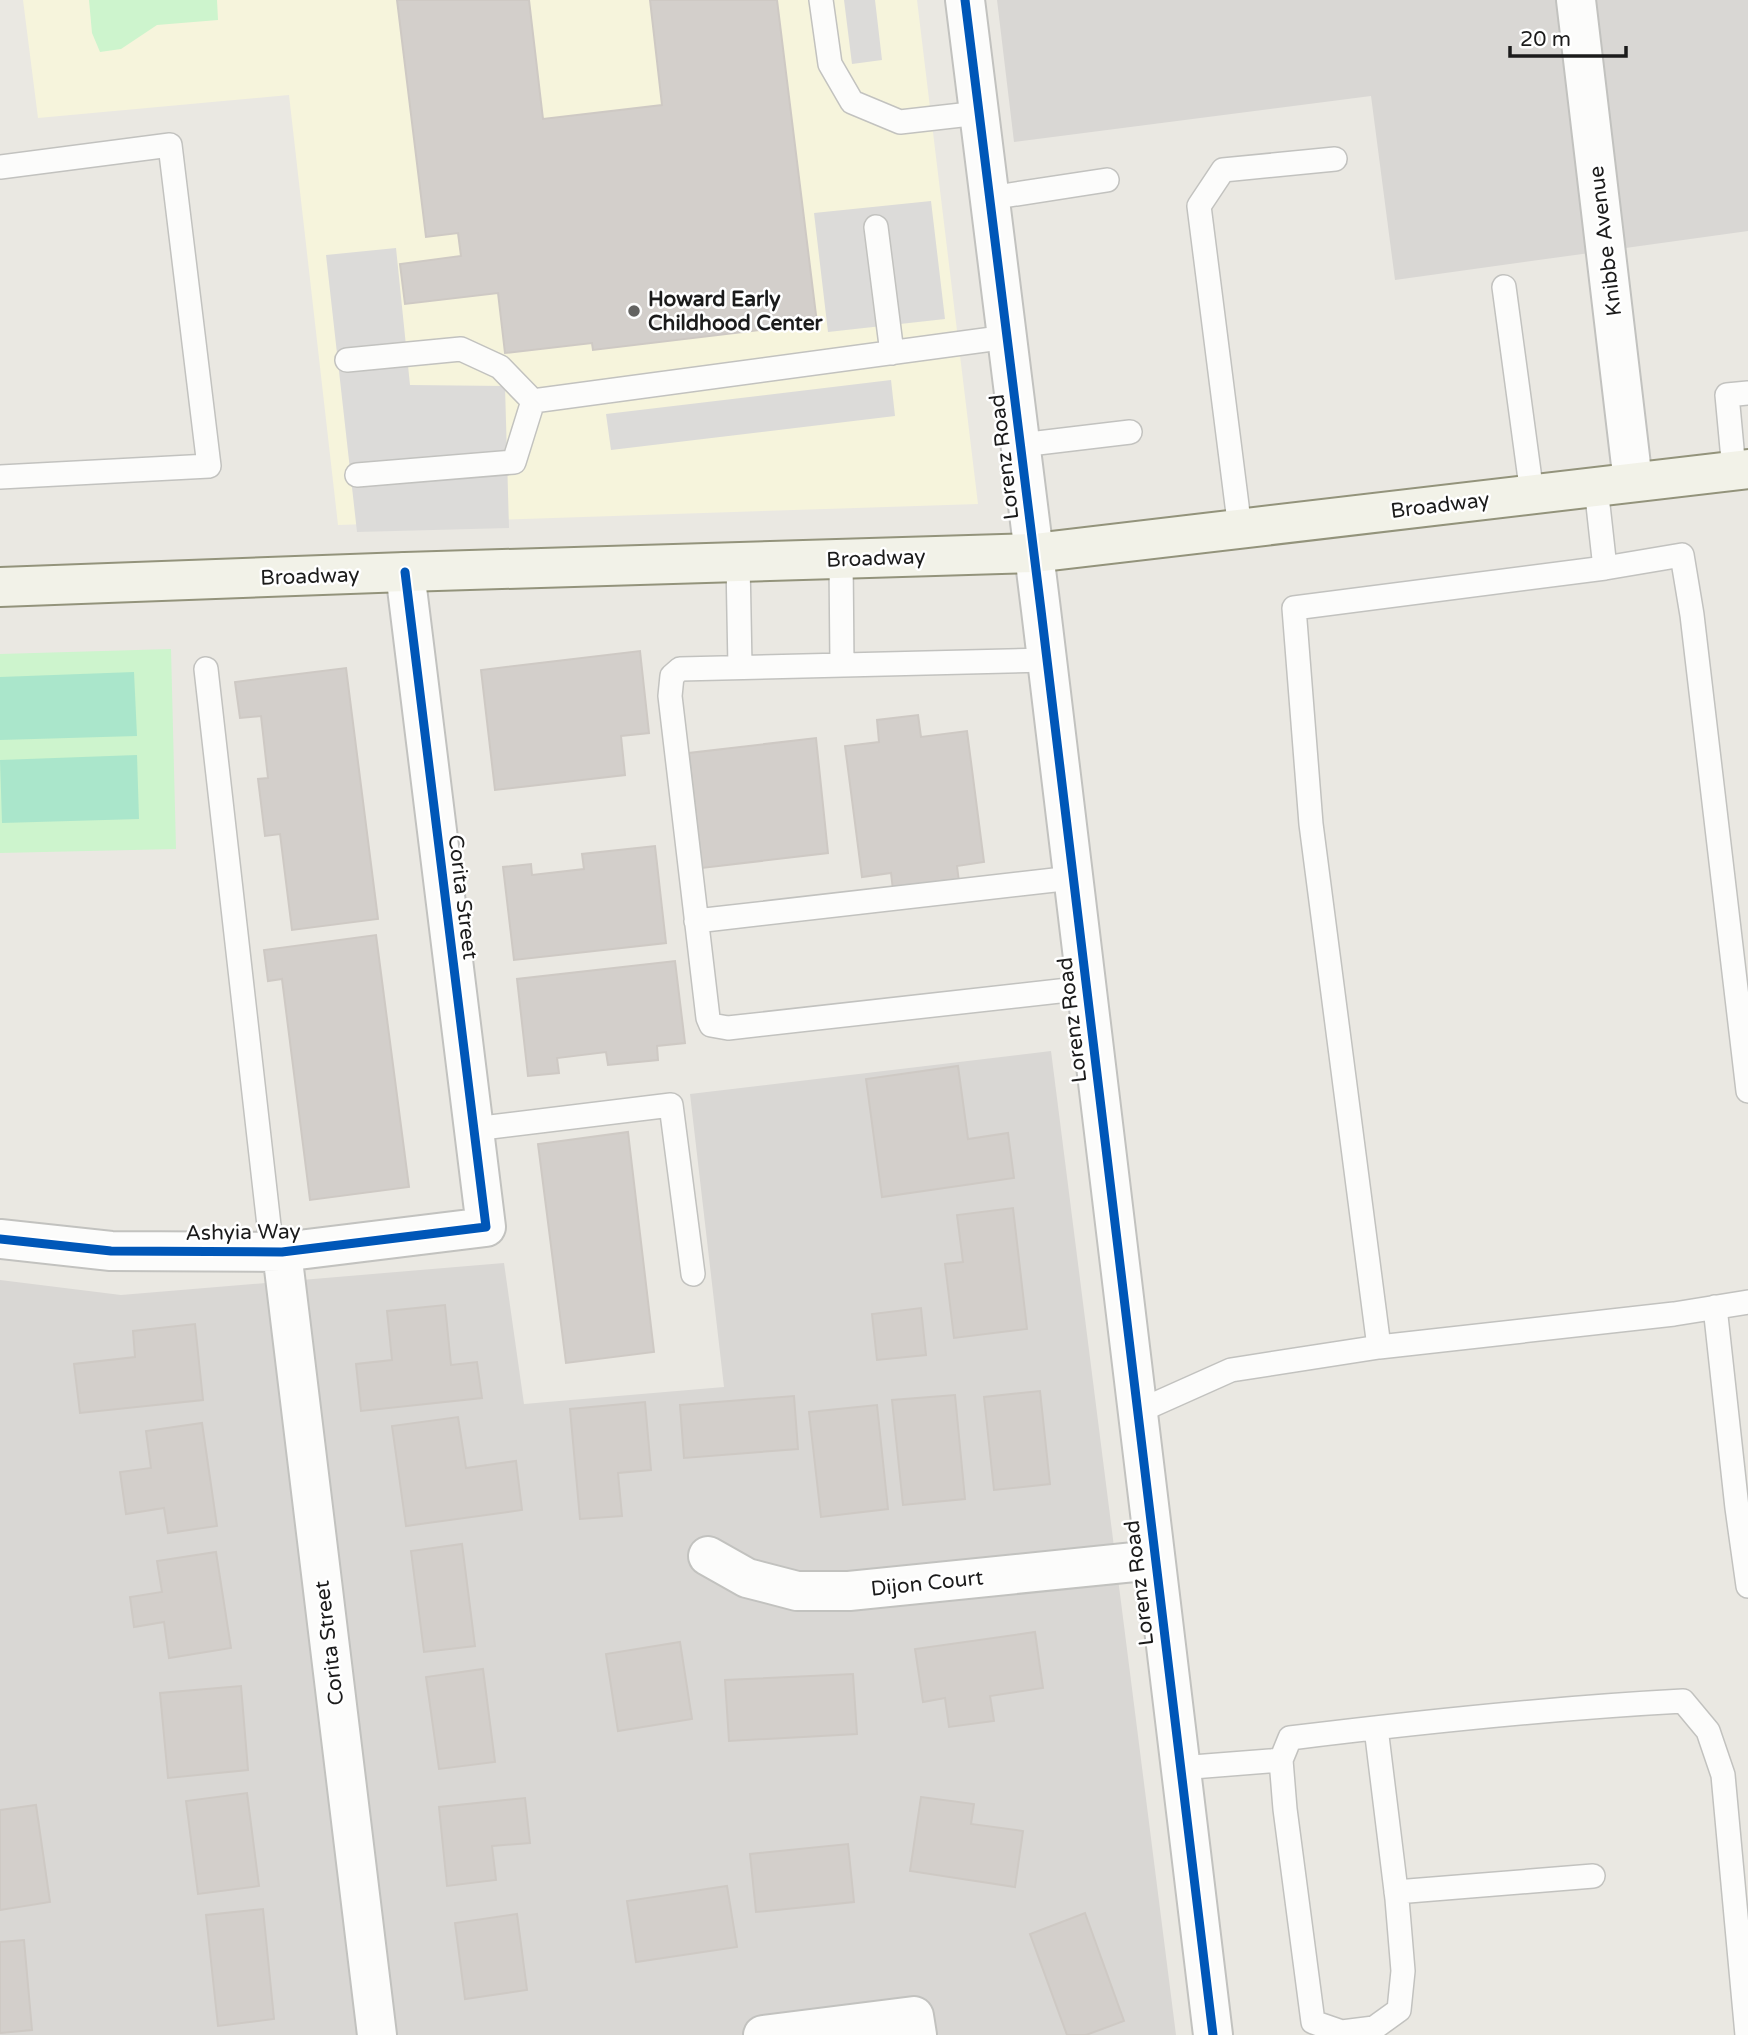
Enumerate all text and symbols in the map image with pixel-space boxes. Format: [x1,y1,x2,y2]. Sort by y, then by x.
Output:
scale bar [1510,14,1626,58]
text: 20 m [1520,27,1571,52]
street label: Knibbe Avenue [1584,164,1627,317]
place label: Howard Early Childhood Center [648,287,824,336]
marker: Howard Early Childhood Center [626,303,642,319]
street label: Lorenz Road [984,393,1025,521]
street label: Broadway [1389,487,1491,524]
street label: Broadway [826,544,926,573]
street label: Broadway [260,562,360,591]
street label: Corita Street [442,833,483,961]
street label: Lorenz Road [1052,956,1093,1084]
street label: Ashyia Way [185,1219,301,1246]
street label: Lorenz Road [1119,1519,1160,1647]
street label: Dijon Court [870,1565,985,1602]
street label: Corita Street [309,1579,350,1707]

